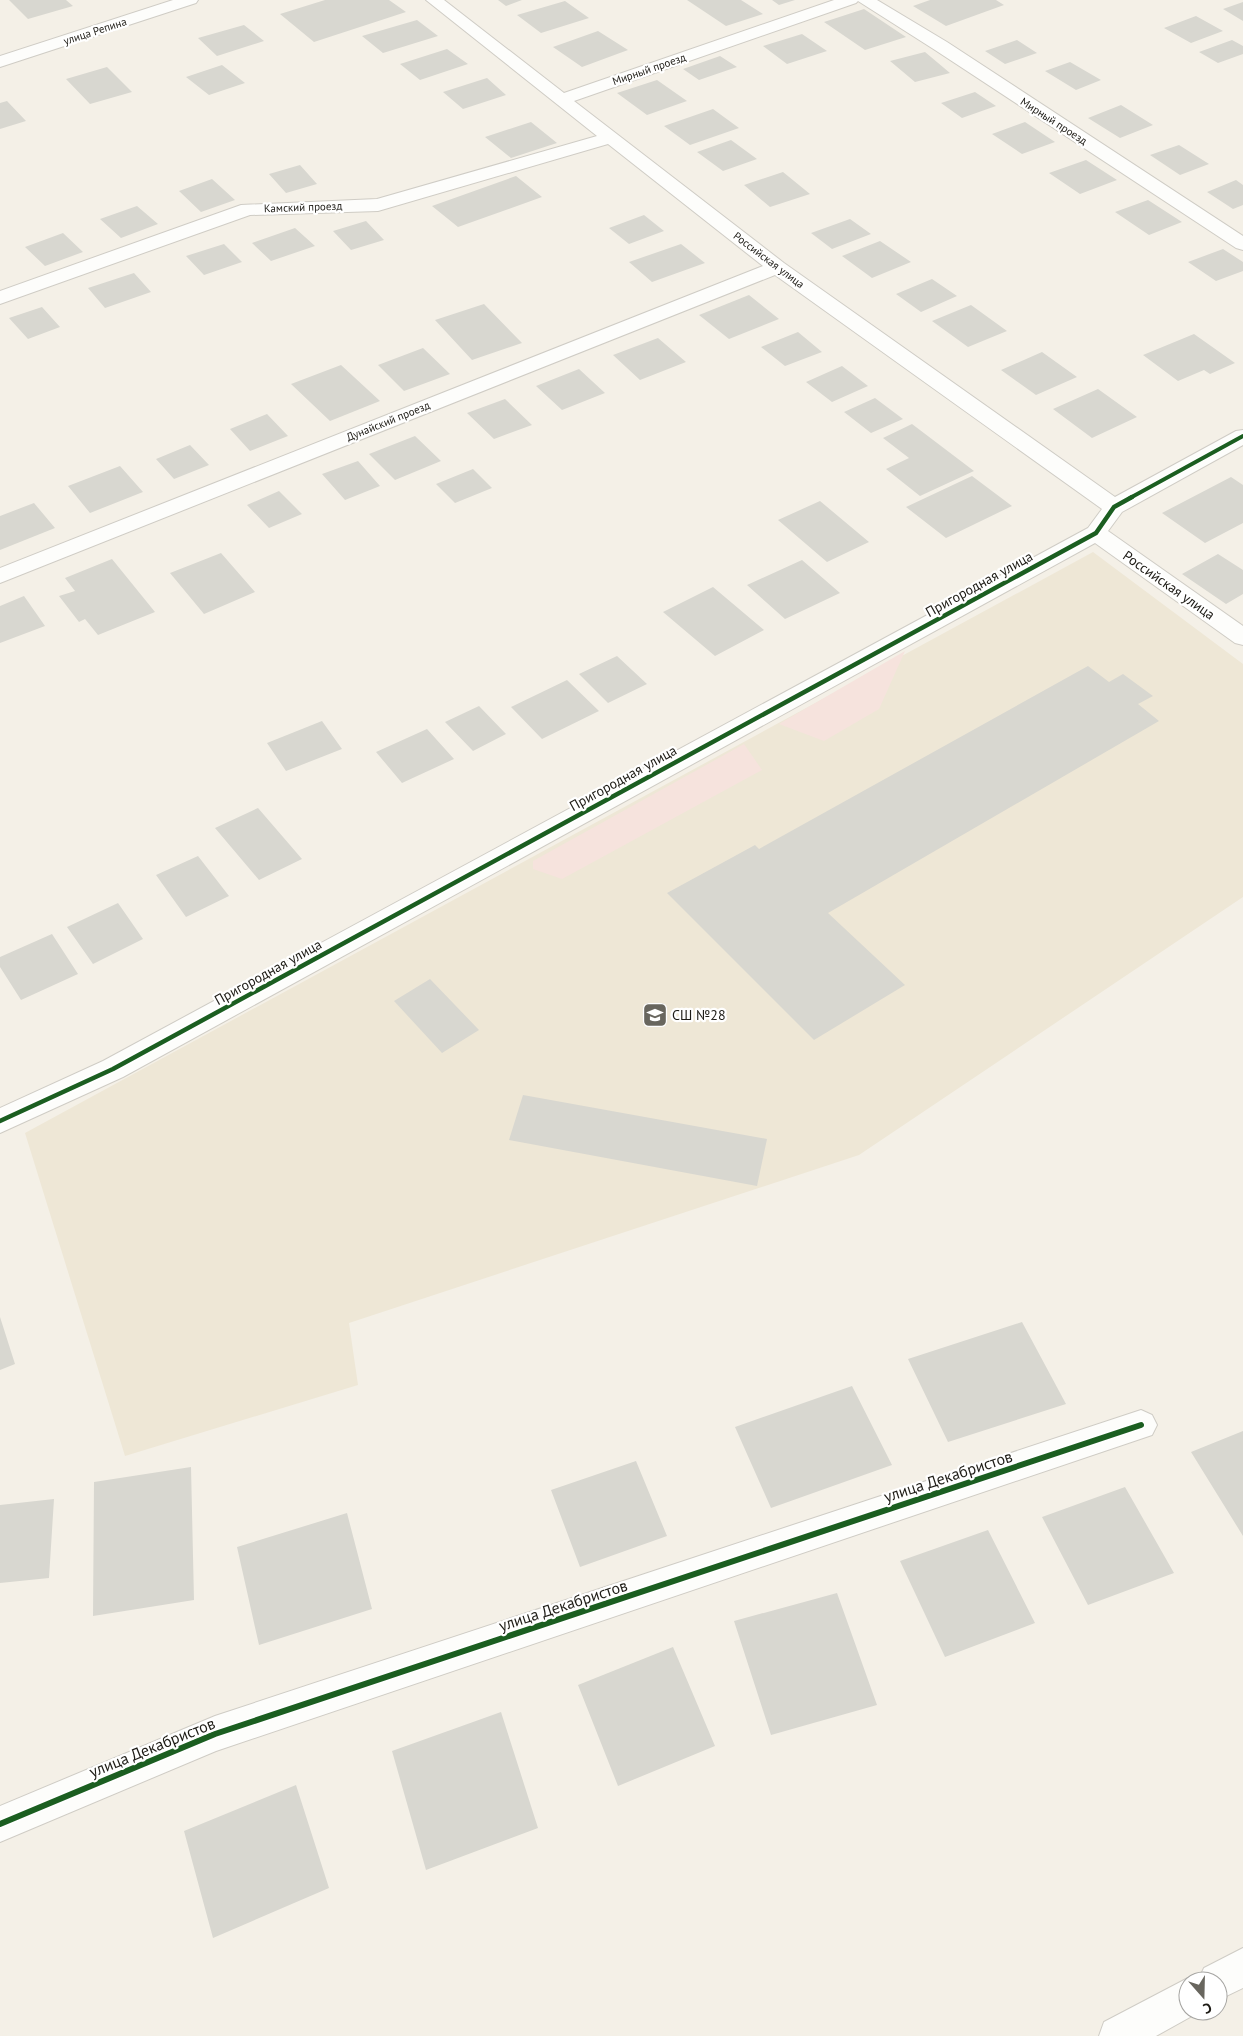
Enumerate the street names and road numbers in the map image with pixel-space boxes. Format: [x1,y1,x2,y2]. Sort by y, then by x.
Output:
street label: улица Репина [62,14,128,48]
street label: Мирный проезд [610,50,688,88]
street label: Мирный проезд [1018,94,1090,148]
street label: Камский проезд [263,199,343,215]
street label: Российская улица [731,229,807,291]
street label: Дунайский проезд [344,398,432,444]
street label: Пригородная улица [922,547,1036,621]
street label: Российская улица [1119,547,1219,623]
street label: Пригородная улица [566,741,680,815]
street label: Пригородная улица [211,935,325,1009]
street label: улица Декабристов [881,1446,1015,1506]
street label: улица Декабристов [496,1575,630,1635]
street label: улица Декабристов [86,1713,218,1781]

